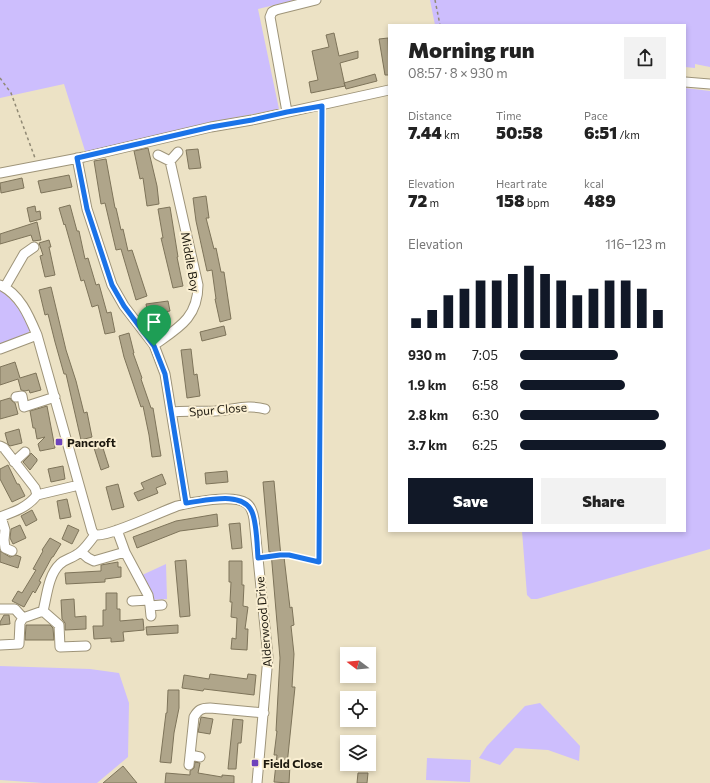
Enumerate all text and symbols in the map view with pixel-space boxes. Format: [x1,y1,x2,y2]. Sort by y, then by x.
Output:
text: Morning run [408,36,535,63]
button: share [624,37,666,79]
text: 08:57 · 8 × 930 m [408,65,508,81]
text: Distance [408,109,452,122]
text: Time [496,109,521,122]
text: Pace [584,109,608,122]
text: 7.44 [408,122,442,143]
text: 50:58 [496,122,543,143]
text: 6:51 [584,122,617,143]
text: km [442,128,460,141]
text: /km [617,128,640,141]
text: Elevation [408,177,454,190]
text: Heart rate [496,177,547,190]
text: kcal [584,177,604,190]
text: 72 [408,190,427,211]
text: 158 [496,190,525,211]
text: 489 [584,190,616,211]
text: m [427,196,439,209]
text: bpm [525,196,549,209]
street label: Middle Boy [179,231,203,293]
text: Elevation [408,236,463,252]
text: 116–123 m [605,236,666,252]
pin [137,305,171,346]
icon: arrive [143,311,165,333]
text: 930 m [408,347,446,363]
text: 7:05 [472,347,498,363]
text: 1.9 km [408,377,446,393]
text: 6:58 [472,377,498,393]
street label: Spur Close [188,399,248,419]
text: 2.8 km [408,407,448,423]
text: 6:30 [472,407,499,423]
place label: Pancroft [67,435,116,449]
marker: Pancroft [54,437,64,447]
text: 3.7 km [408,437,447,453]
text: 6:25 [472,437,498,453]
button: Save [408,478,533,524]
button: Share [541,478,666,524]
street label: Alderwood Drive [252,576,274,668]
north arrow [340,647,376,683]
map controls [340,647,376,771]
button: locate [340,691,376,727]
button: layers [340,735,376,771]
place label: Field Close [263,756,323,770]
marker: Field Close [250,758,260,768]

